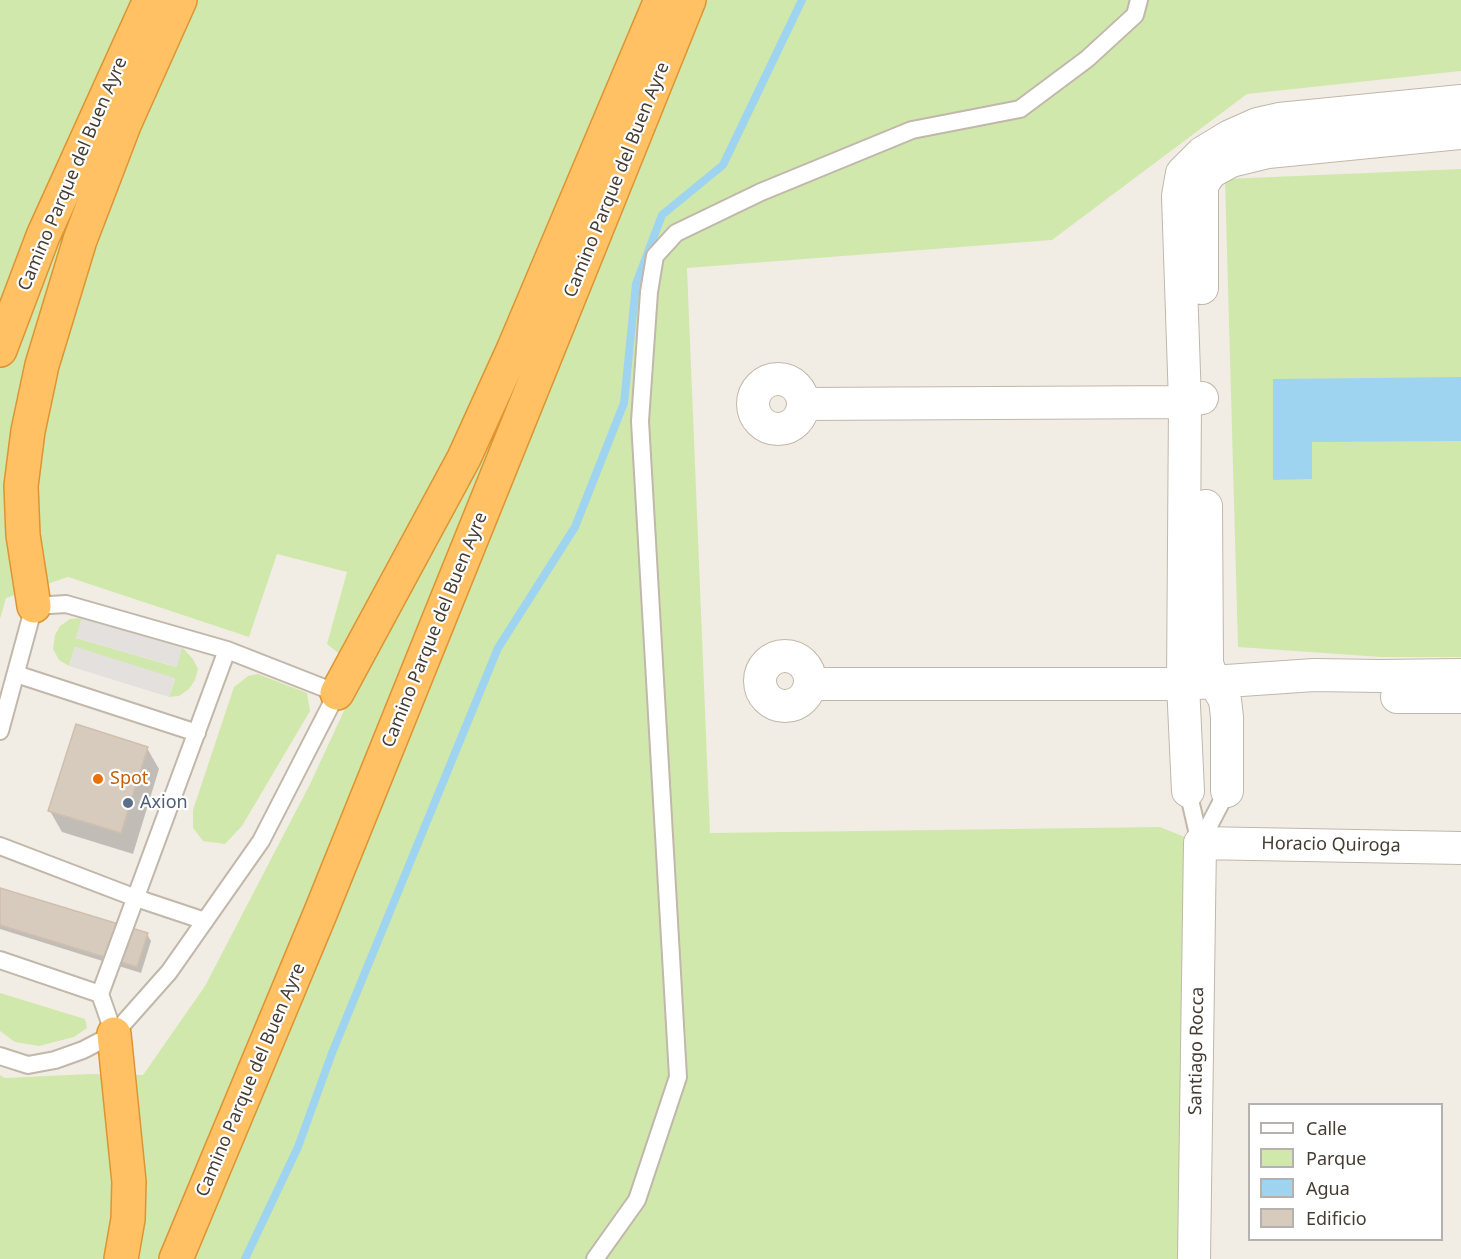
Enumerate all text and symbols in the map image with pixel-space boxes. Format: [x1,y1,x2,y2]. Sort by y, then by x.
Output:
street label: Camino Parque del Buen Ayre [14,54,132,294]
street label: Camino Parque del Buen Ayre [560,59,674,301]
street label: Camino Parque del Buen Ayre [378,509,492,751]
place label: Spot [110,768,148,790]
marker: Spot [91,772,105,786]
place label: Axion [140,792,188,814]
marker: Axion [121,796,135,810]
street label: Horacio Quiroga [1261,833,1401,857]
street label: Camino Parque del Buen Ayre [192,960,310,1200]
street label: Santiago Rocca [1185,987,1209,1115]
legend [1248,1103,1443,1241]
text: Calle [1306,1116,1347,1140]
text: Parque [1306,1146,1366,1170]
text: Agua [1306,1176,1350,1200]
text: Edificio [1306,1206,1367,1230]

